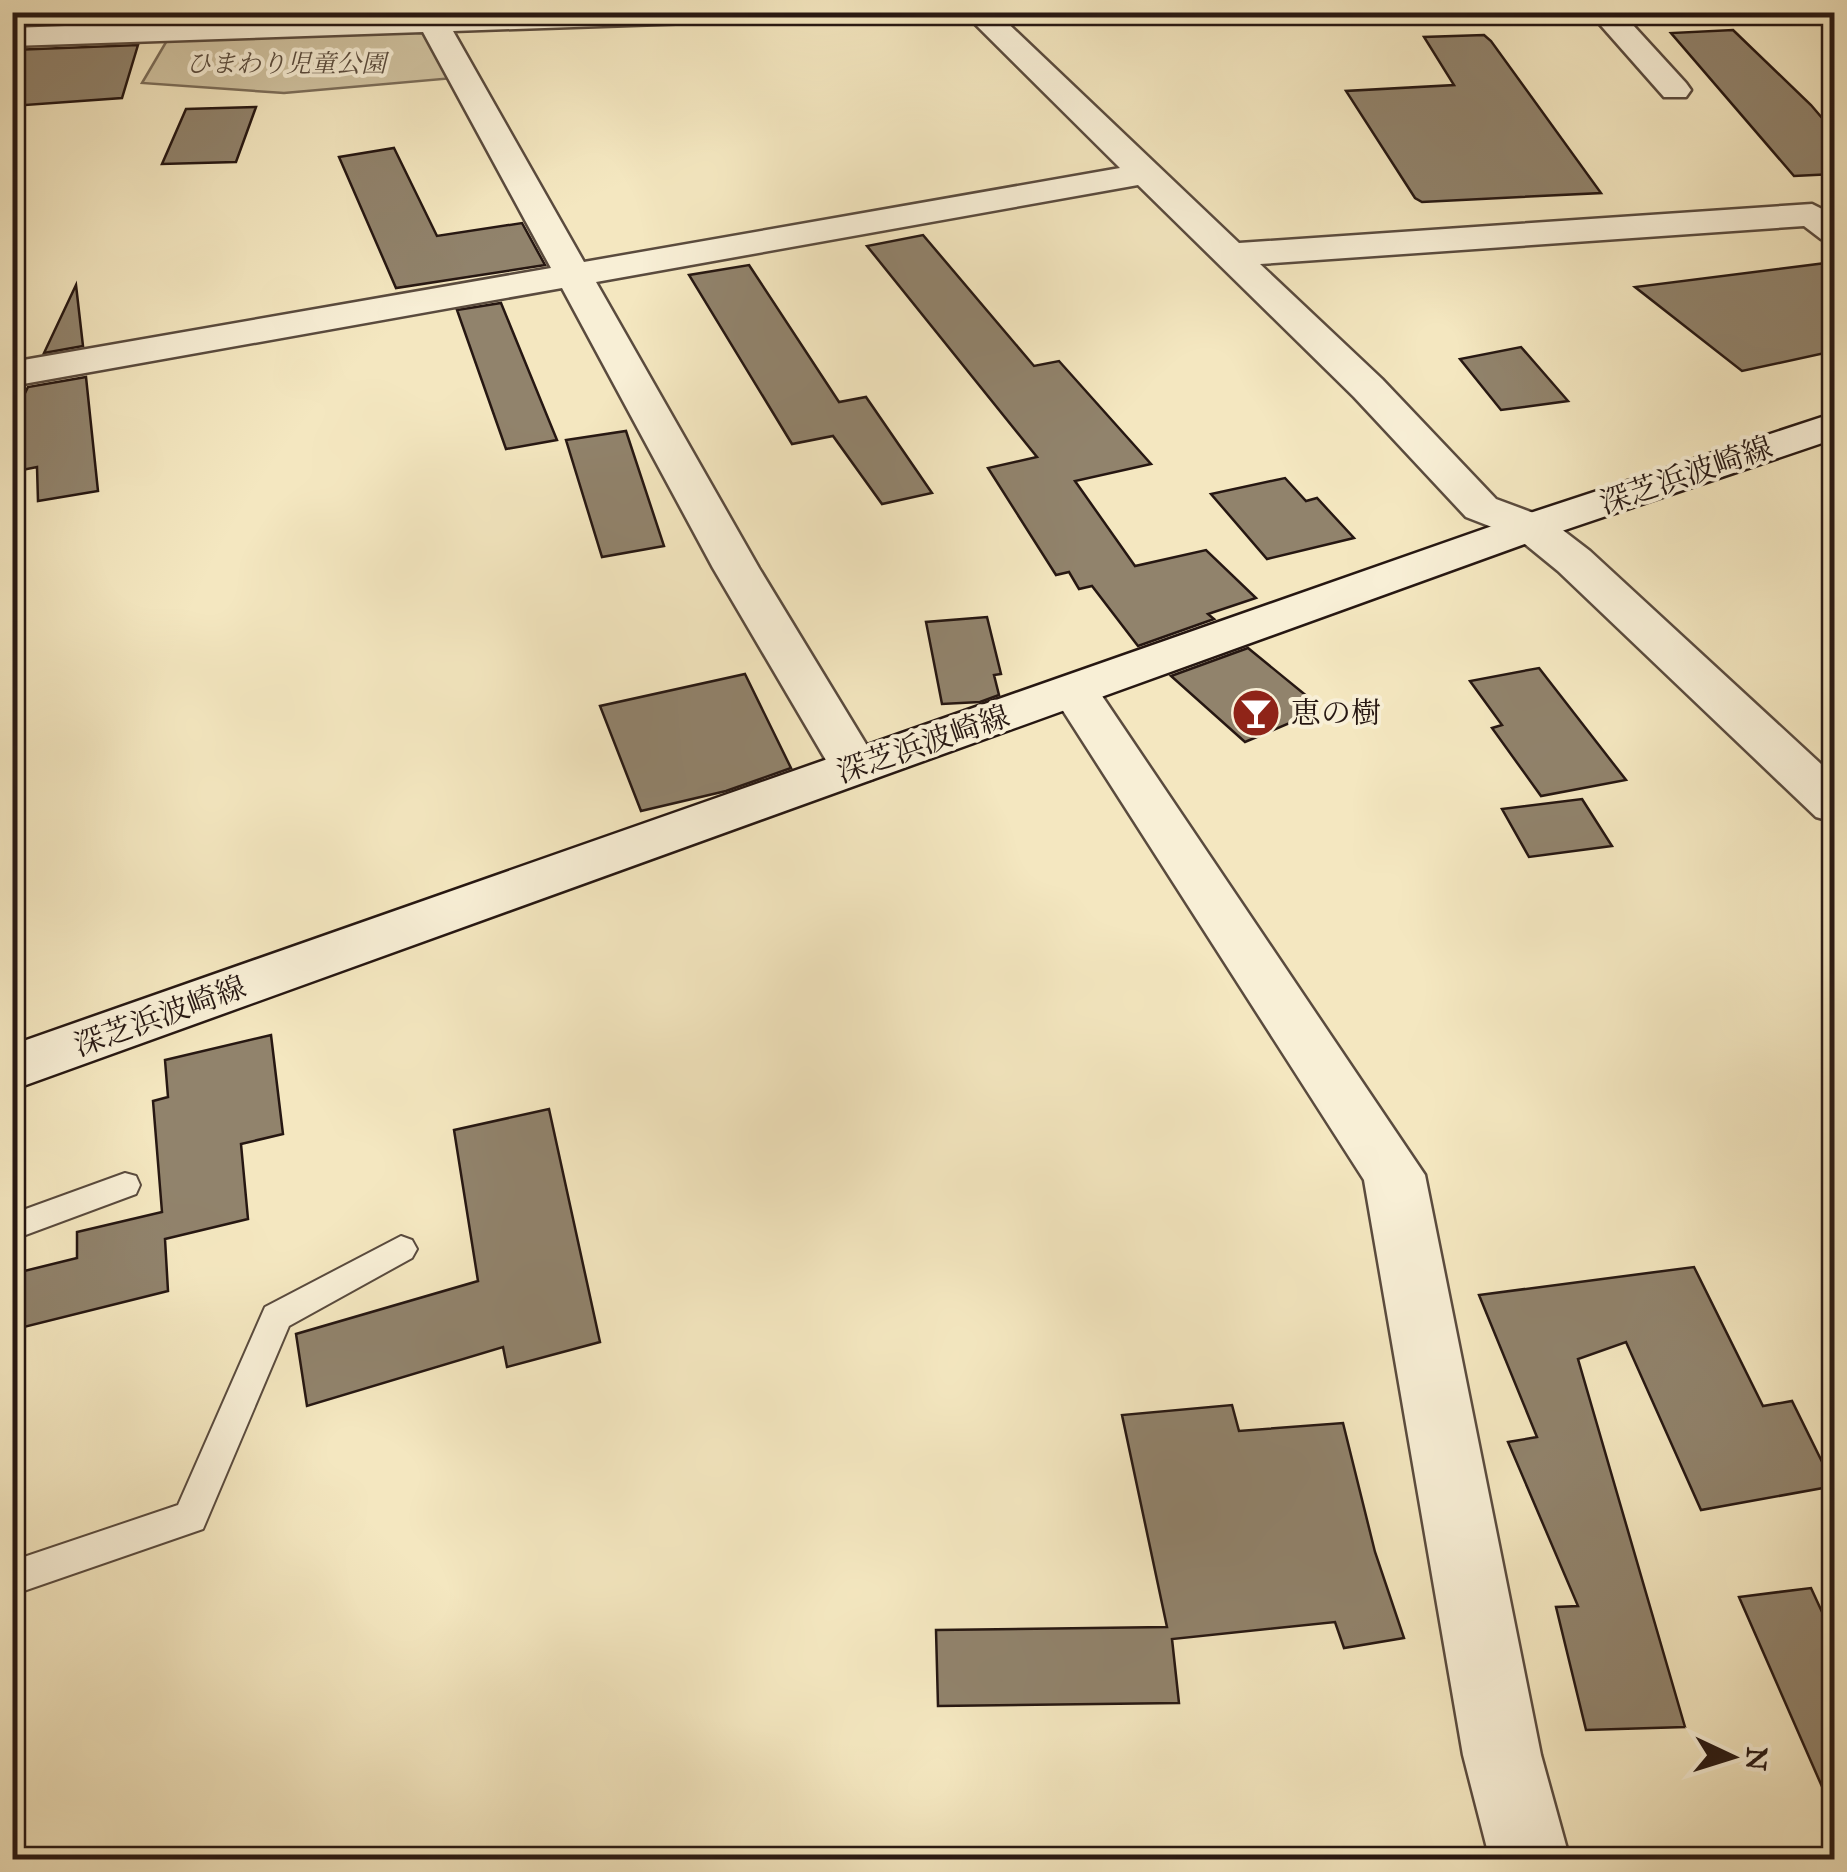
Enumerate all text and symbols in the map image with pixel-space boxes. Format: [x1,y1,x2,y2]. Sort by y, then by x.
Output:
park label: ひまわり児童公園 [186,48,390,79]
street label: 深芝浜波崎線 [1595,429,1777,521]
bar icon: 恵の樹 [1230,687,1282,739]
place label: 恵の樹 [1291,695,1381,731]
street label: 深芝浜波崎線 [832,698,1014,790]
street label: 深芝浜波崎線 [69,968,251,1064]
north arrow [1682,1707,1782,1807]
text: N [1738,1746,1775,1772]

